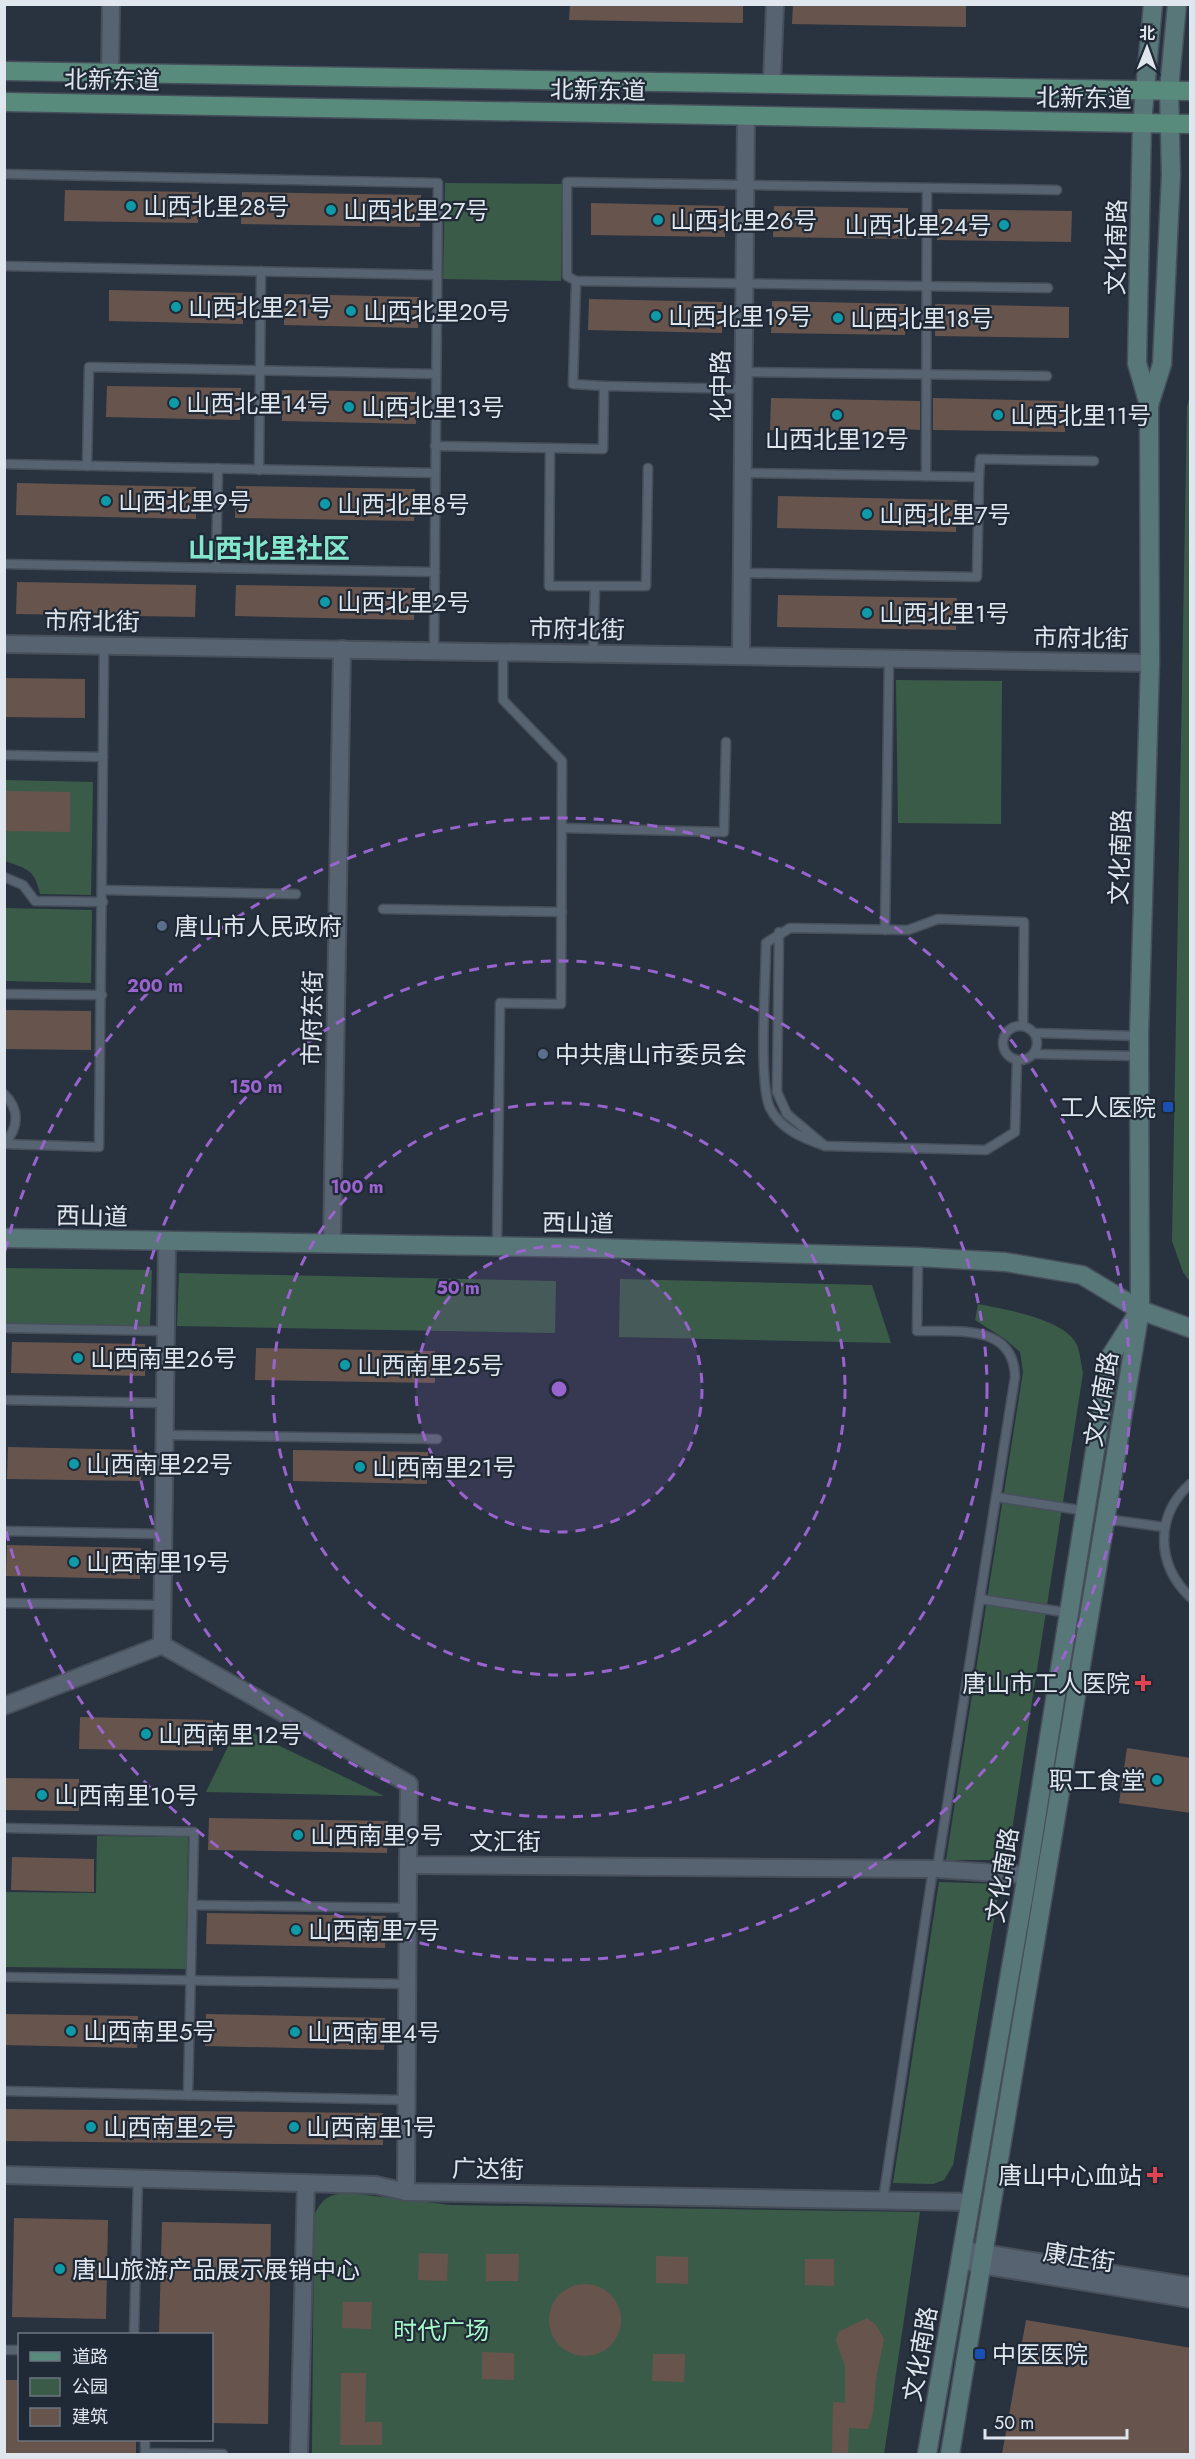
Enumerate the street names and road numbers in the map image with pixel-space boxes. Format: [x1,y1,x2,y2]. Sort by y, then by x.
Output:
street label: 北新东道 [64,62,160,98]
street label: 北新东道 [550,72,646,108]
street label: 北新东道 [1036,80,1132,116]
street label: 文化南路 [1098,199,1134,295]
street label: 化中路 [703,350,738,422]
street label: 市府北街 [44,603,140,639]
street label: 市府北街 [529,611,625,647]
street label: 市府北街 [1033,620,1129,656]
street label: 文化南路 [1101,808,1139,906]
street label: 市府东街 [294,970,330,1066]
street label: 西山道 [56,1198,128,1234]
street label: 西山道 [542,1205,614,1241]
street label: 文化南路 [1075,1349,1127,1449]
street label: 文汇街 [469,1824,541,1859]
street label: 文化南路 [977,1825,1027,1925]
street label: 广达街 [452,2151,524,2187]
street label: 康庄街 [1041,2234,1117,2280]
street label: 文化南路 [894,2304,946,2404]

